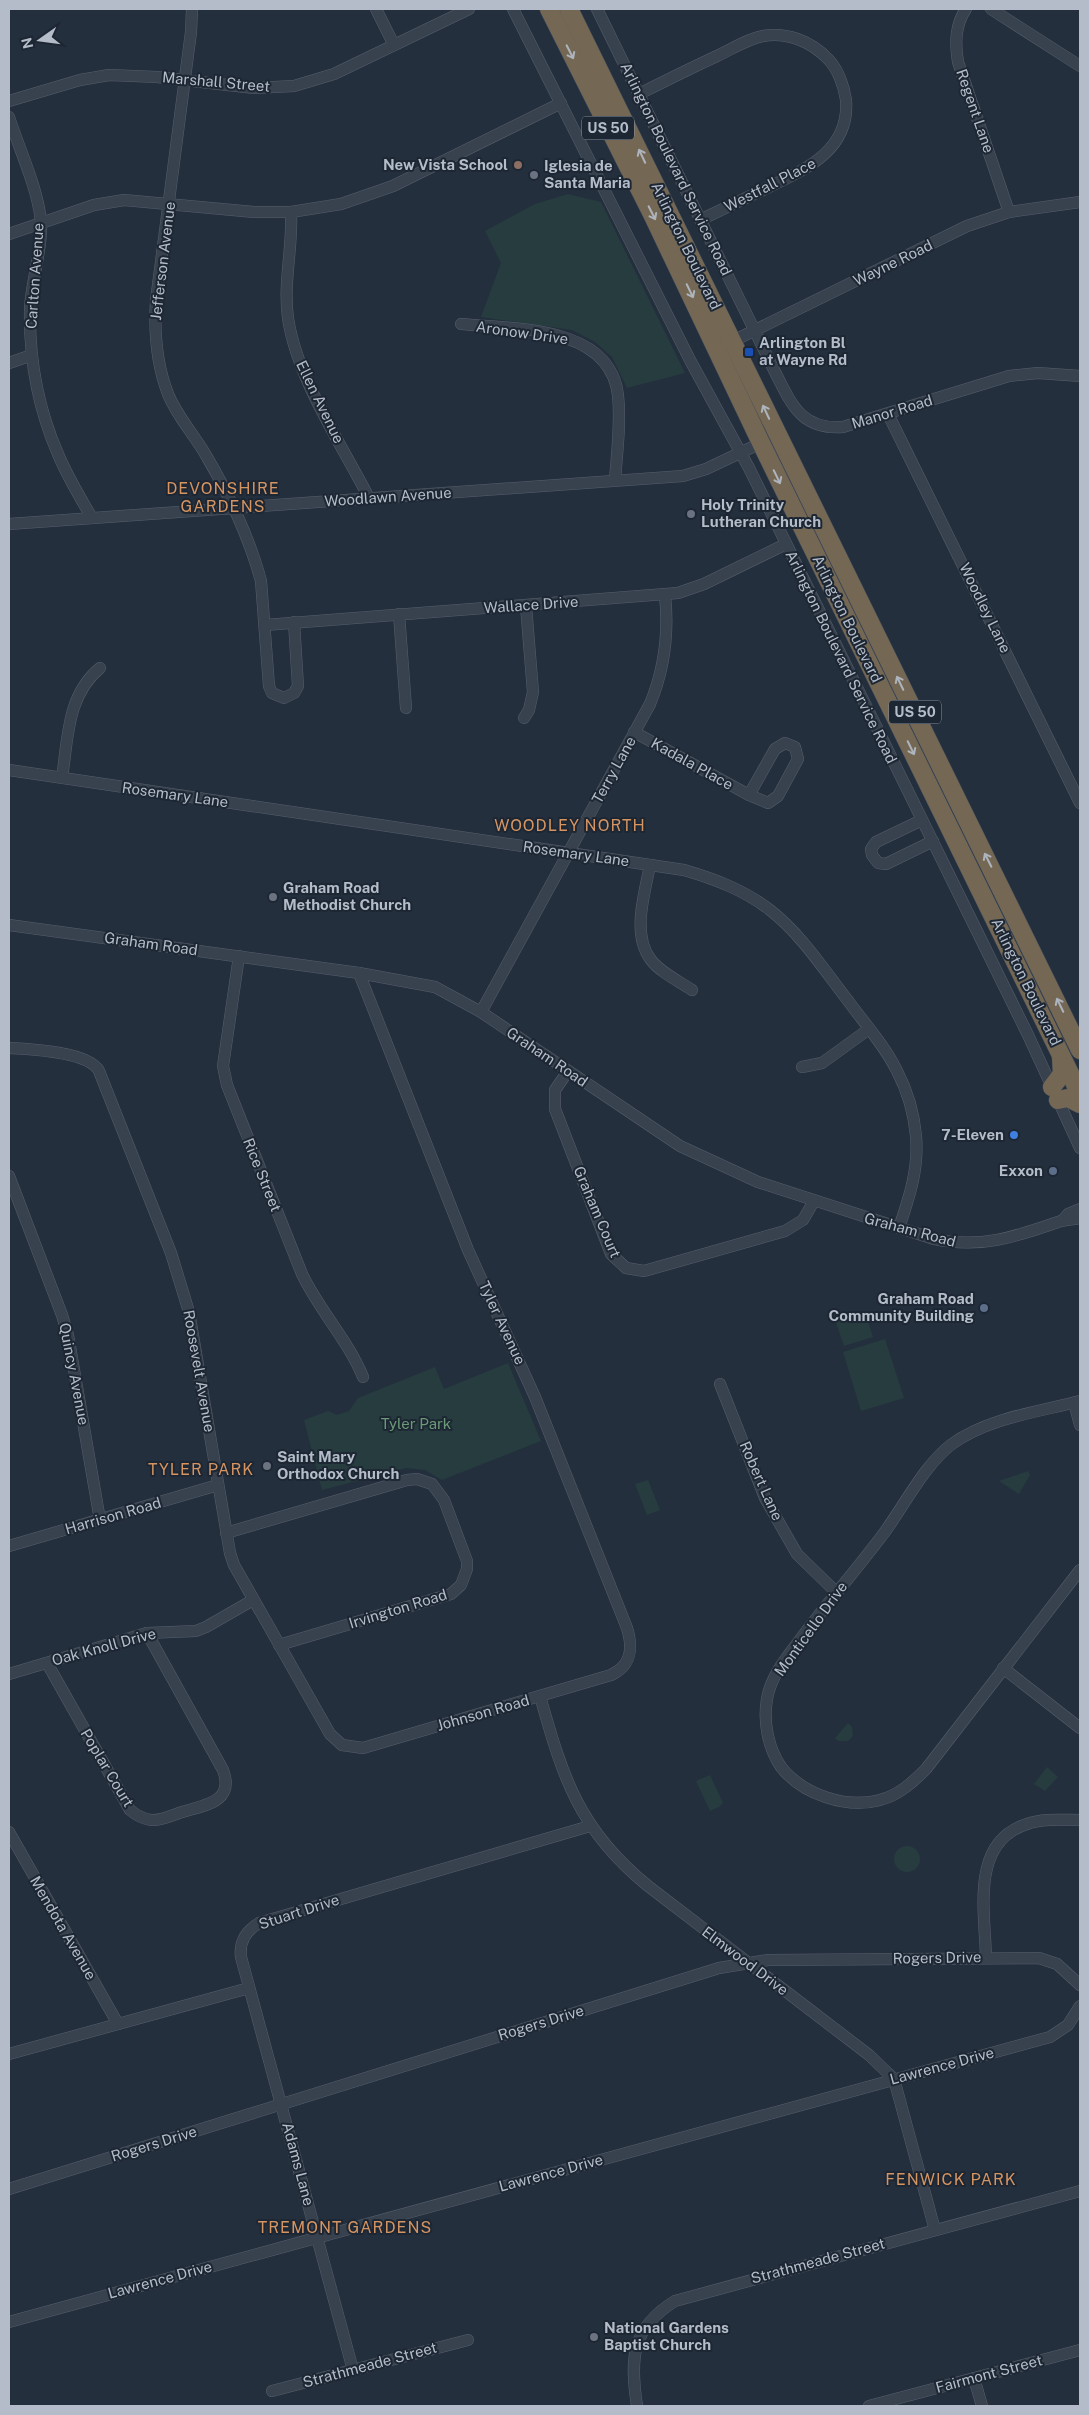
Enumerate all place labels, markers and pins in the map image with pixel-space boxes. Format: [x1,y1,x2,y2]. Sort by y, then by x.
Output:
place label: New Vista School [383,156,508,173]
place label: Iglesia de Santa Maria [544,157,630,191]
marker: New Vista School [512,159,524,171]
marker: Iglesia de Santa Maria [528,169,540,181]
place label: Arlington Bl at Wayne Rd [759,334,847,368]
marker: Arlington Bl at Wayne Rd [743,346,755,358]
place label: Holy Trinity Lutheran Church [701,496,821,530]
marker: Holy Trinity Lutheran Church [685,508,697,520]
place label: Graham Road Methodist Church [283,879,411,913]
marker: Graham Road Methodist Church [267,891,279,903]
place label: 7-Eleven [941,1126,1004,1143]
marker: 7-Eleven [1008,1129,1020,1141]
place label: Exxon [999,1162,1043,1179]
marker: Exxon [1047,1165,1059,1177]
place label: Graham Road Community Building [829,1290,975,1324]
marker: Graham Road Community Building [978,1302,990,1314]
place label: Saint Mary Orthodox Church [277,1448,399,1482]
marker: Saint Mary Orthodox Church [261,1460,273,1472]
place label: National Gardens Baptist Church [604,2319,729,2353]
marker: National Gardens Baptist Church [588,2331,600,2343]

